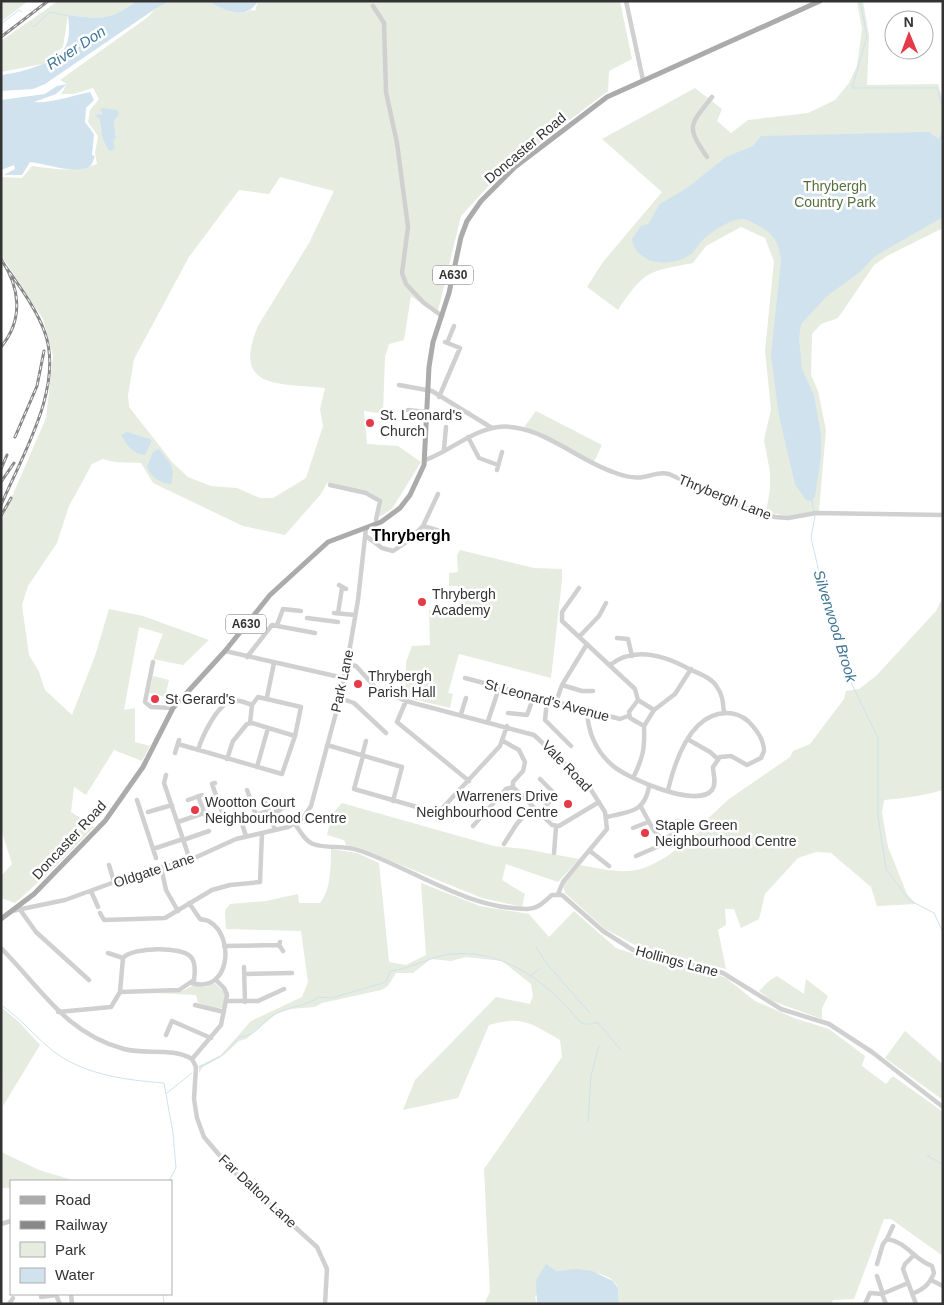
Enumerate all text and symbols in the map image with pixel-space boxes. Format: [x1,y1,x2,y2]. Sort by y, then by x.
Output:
north arrow [884,10,934,60]
text: N [904,14,914,30]
water label: River Don [43,22,108,73]
street label: Doncaster Road [481,109,569,187]
park label: Thrybergh Country Park [794,178,877,210]
road number: A630 [433,266,473,284]
place label: St. Leonard's Church [380,407,462,439]
marker: St. Leonard's Church [364,417,376,429]
street label: Thrybergh Lane [676,471,774,523]
district label: Thrybergh [371,527,451,544]
water label: Silverwood Brook [810,568,861,686]
place label: Thrybergh Academy [432,586,496,618]
marker: Thrybergh Academy [416,596,428,608]
road number: A630 [226,614,266,634]
street label: Park Lane [328,648,357,714]
place label: Thrybergh Parish Hall [368,668,436,700]
street label: St Leonard's Avenue [483,676,611,724]
marker: Thrybergh Parish Hall [352,678,364,690]
place label: St Gerard's [165,691,235,707]
marker: St Gerard's [149,693,161,705]
street label: Vale Road [539,737,595,795]
place label: Warreners Drive Neighbourhood Centre [416,788,558,820]
place label: Wootton Court Neighbourhood Centre [205,794,347,826]
street label: Doncaster Road [29,798,109,882]
marker: Warreners Drive Neighbourhood Centre [562,798,574,810]
marker: Wootton Court Neighbourhood Centre [189,804,201,816]
place label: Staple Green Neighbourhood Centre [655,817,797,849]
marker: Staple Green Neighbourhood Centre [639,827,651,839]
street label: Oldgate Lane [112,849,197,891]
street label: Hollings Lane [634,942,720,980]
street label: Far Dalton Lane [216,1151,300,1231]
legend [10,1180,172,1295]
text: Road [55,1191,91,1208]
text: Railway [55,1216,108,1233]
text: Park [55,1241,86,1258]
text: Water [55,1266,94,1283]

